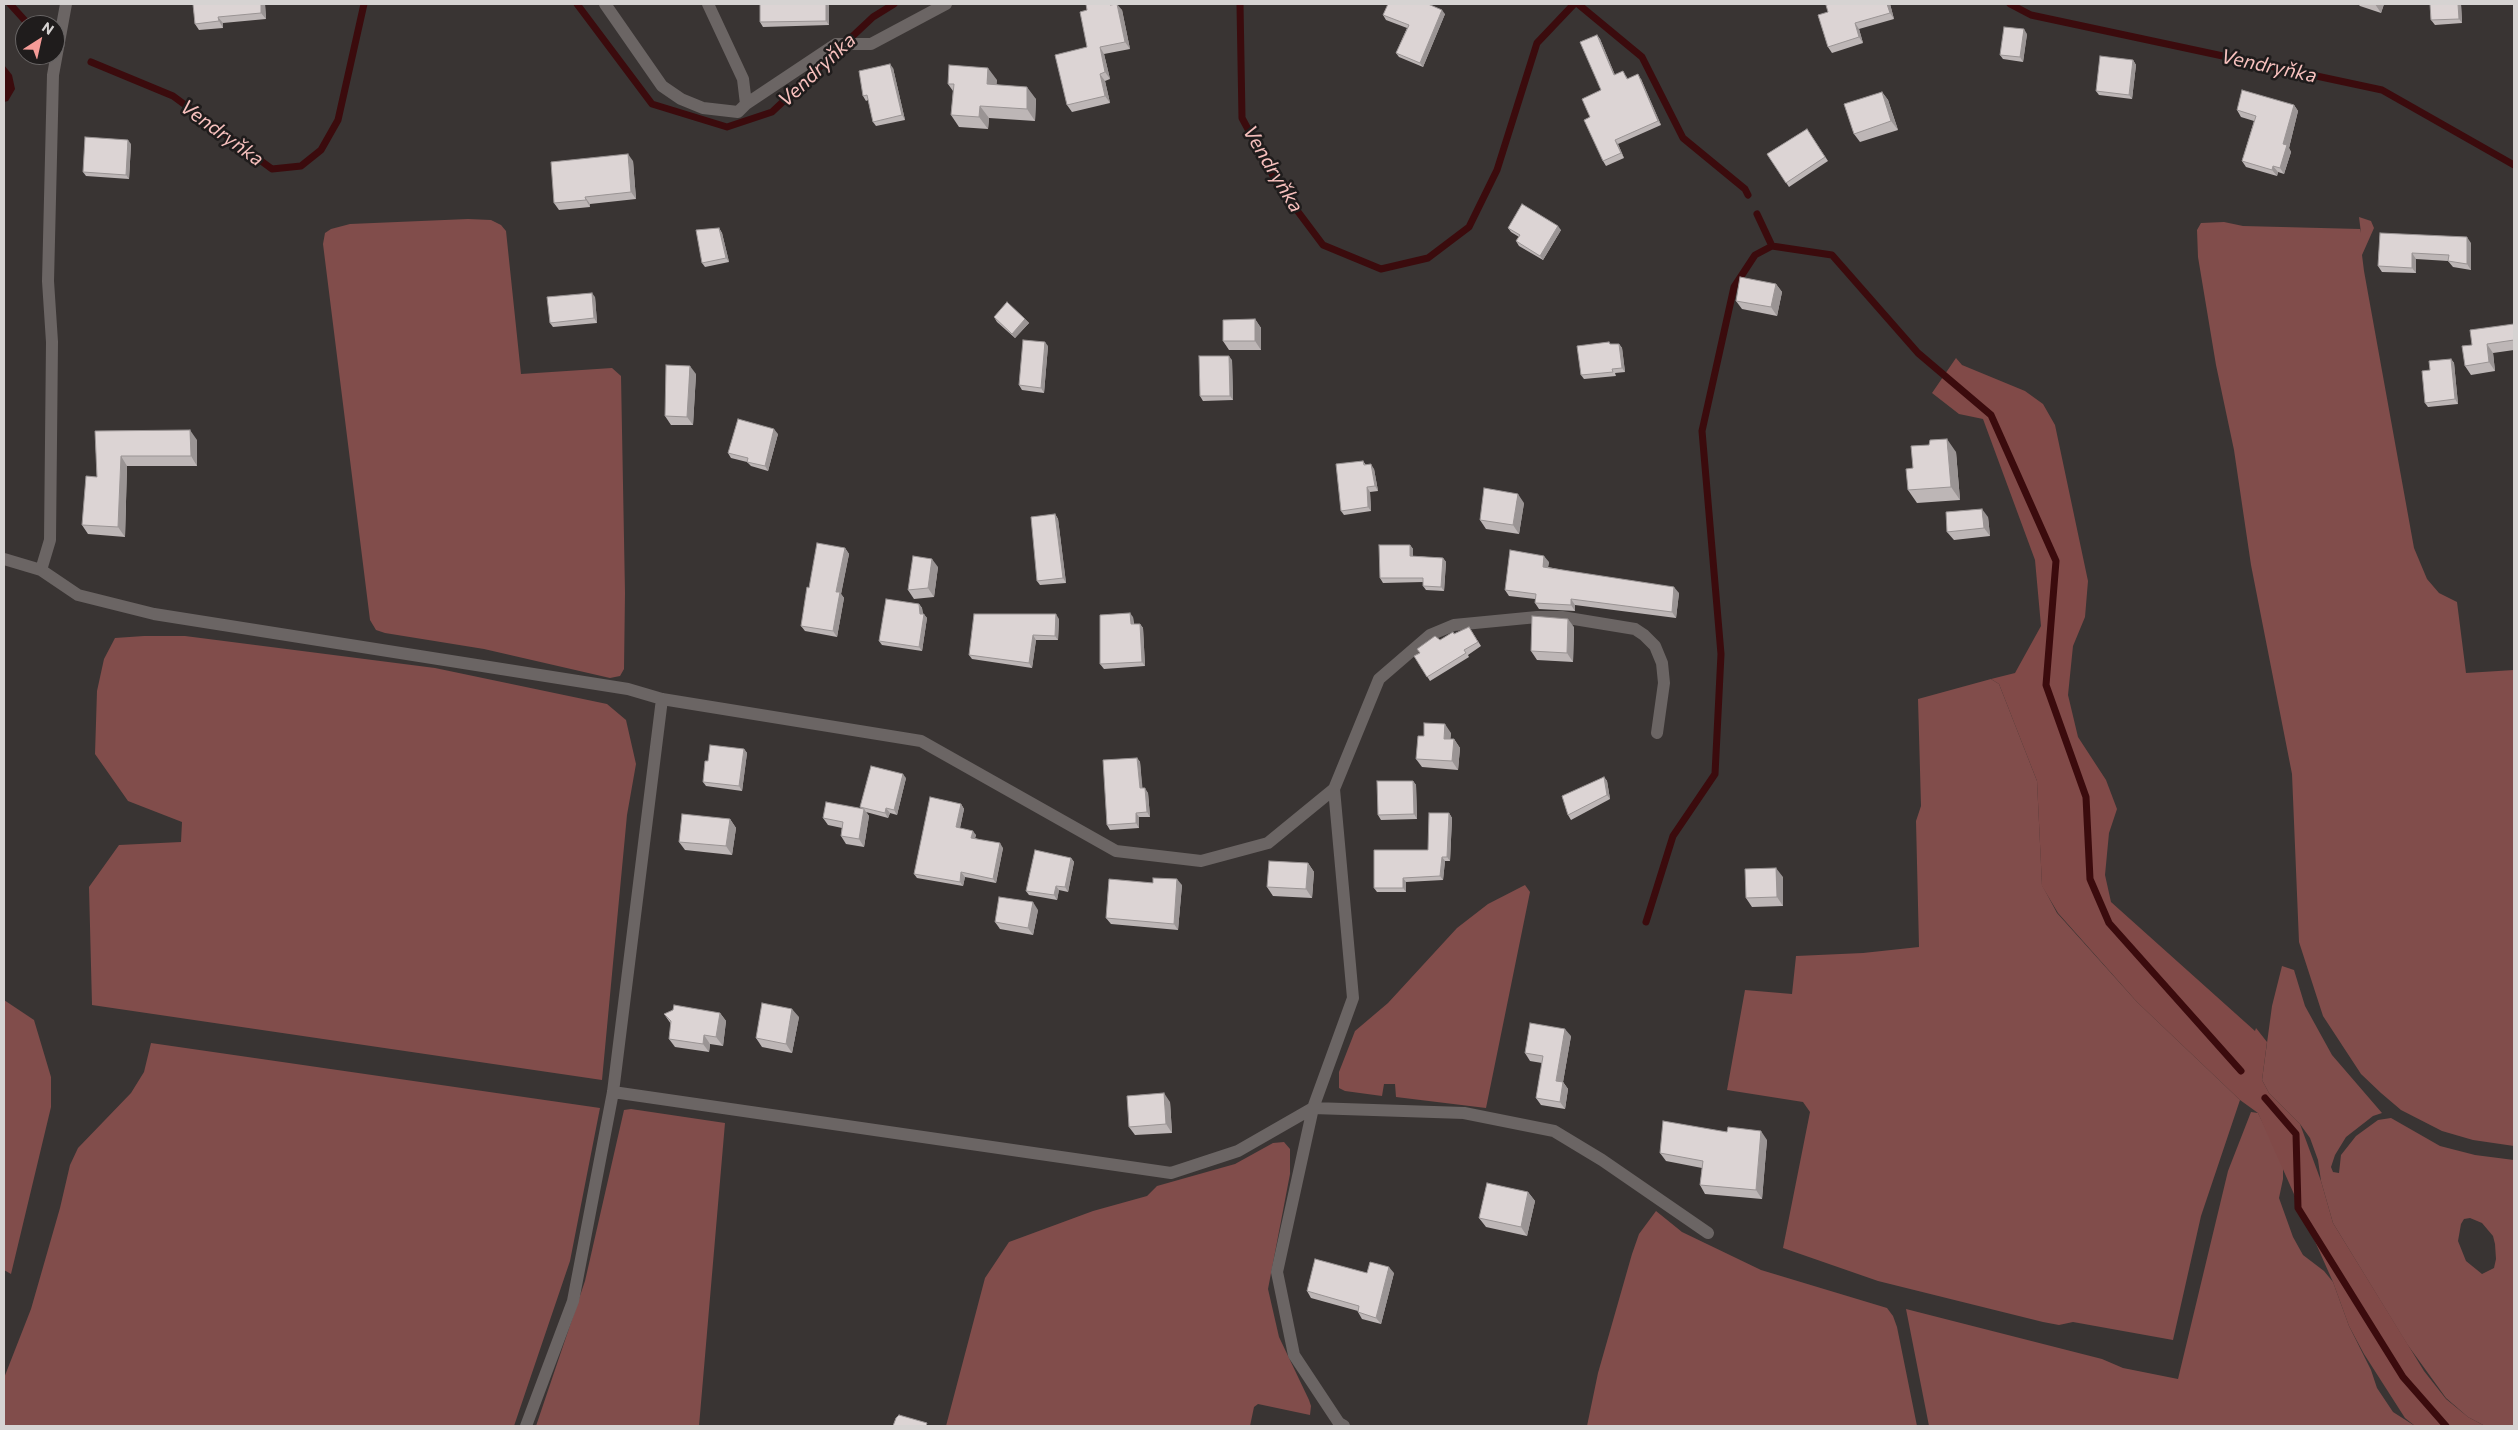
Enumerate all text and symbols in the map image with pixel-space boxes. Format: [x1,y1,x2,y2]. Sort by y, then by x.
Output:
north arrow [15,15,65,65]
text: N [39,18,57,38]
water label: Vendryňka [773,28,861,112]
water label: Vendryňka [2219,44,2319,88]
water label: Vendryňka [176,95,268,171]
water label: Vendryňka [1238,121,1308,217]

